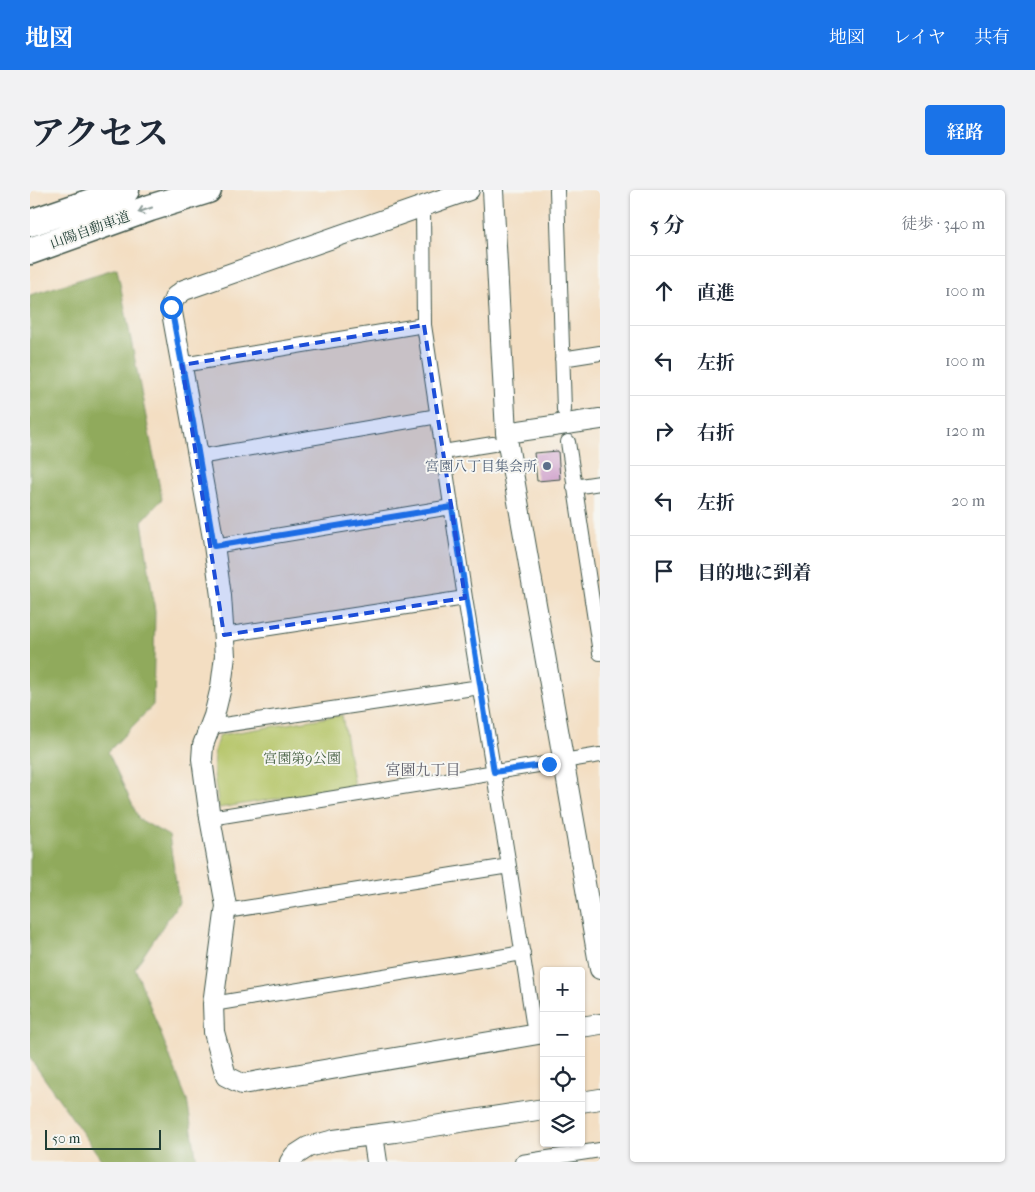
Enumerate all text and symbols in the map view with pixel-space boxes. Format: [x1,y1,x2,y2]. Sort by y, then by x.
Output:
text: 地図 [25,24,73,52]
text: 地図 [829,27,865,48]
text: レイヤ [893,27,946,48]
text: 共有 [974,27,1010,48]
button: 経路 [925,105,1005,155]
text: アクセス [30,113,169,154]
one-way arrow [137,206,153,215]
street label: 山陽自動車道 [48,208,132,252]
text: 5 分 [650,213,685,237]
text: 徒歩 · 340 m [901,214,985,233]
icon: ahead [650,277,678,305]
text: 100 m [945,281,985,300]
text: 直進 [697,282,735,304]
route start [160,296,183,319]
icon: left [650,347,678,375]
text: 100 m [945,351,985,370]
text: 左折 [697,352,735,374]
icon: right [650,417,678,445]
text: 120 m [946,421,985,440]
text: 右折 [697,422,735,444]
place label: 宮園八丁目集会所 [425,458,537,475]
marker: 宮園八丁目集会所 [541,460,553,472]
icon: left [650,487,678,515]
text: 20 m [951,491,985,510]
text: 左折 [697,492,735,514]
icon: arrive [650,557,678,585]
text: 目的地に到着 [697,562,811,584]
park label: 宮園第9公園 [263,750,341,767]
route end [538,753,561,776]
district label: 宮園九丁目 [385,761,461,779]
map controls [540,967,585,1147]
button: + [540,967,585,1012]
button: − [540,1012,585,1057]
button: locate [540,1057,585,1102]
button: layers [540,1102,585,1147]
scale bar [45,1127,161,1150]
text: 50 m [52,1130,80,1147]

